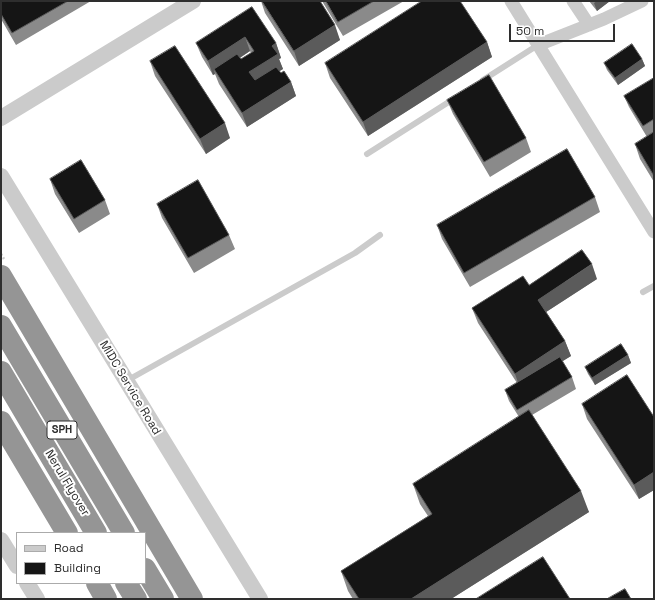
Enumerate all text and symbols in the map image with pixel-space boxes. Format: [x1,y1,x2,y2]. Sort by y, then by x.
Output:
scale bar [511,16,617,42]
text: 50 m [516,23,544,39]
street label: MIDC Service Road [96,338,164,438]
road number: SPH [47,421,77,439]
street label: Nerul Flyover [42,447,92,519]
legend [16,532,146,584]
text: Road [54,540,83,556]
text: Building [54,560,101,576]

